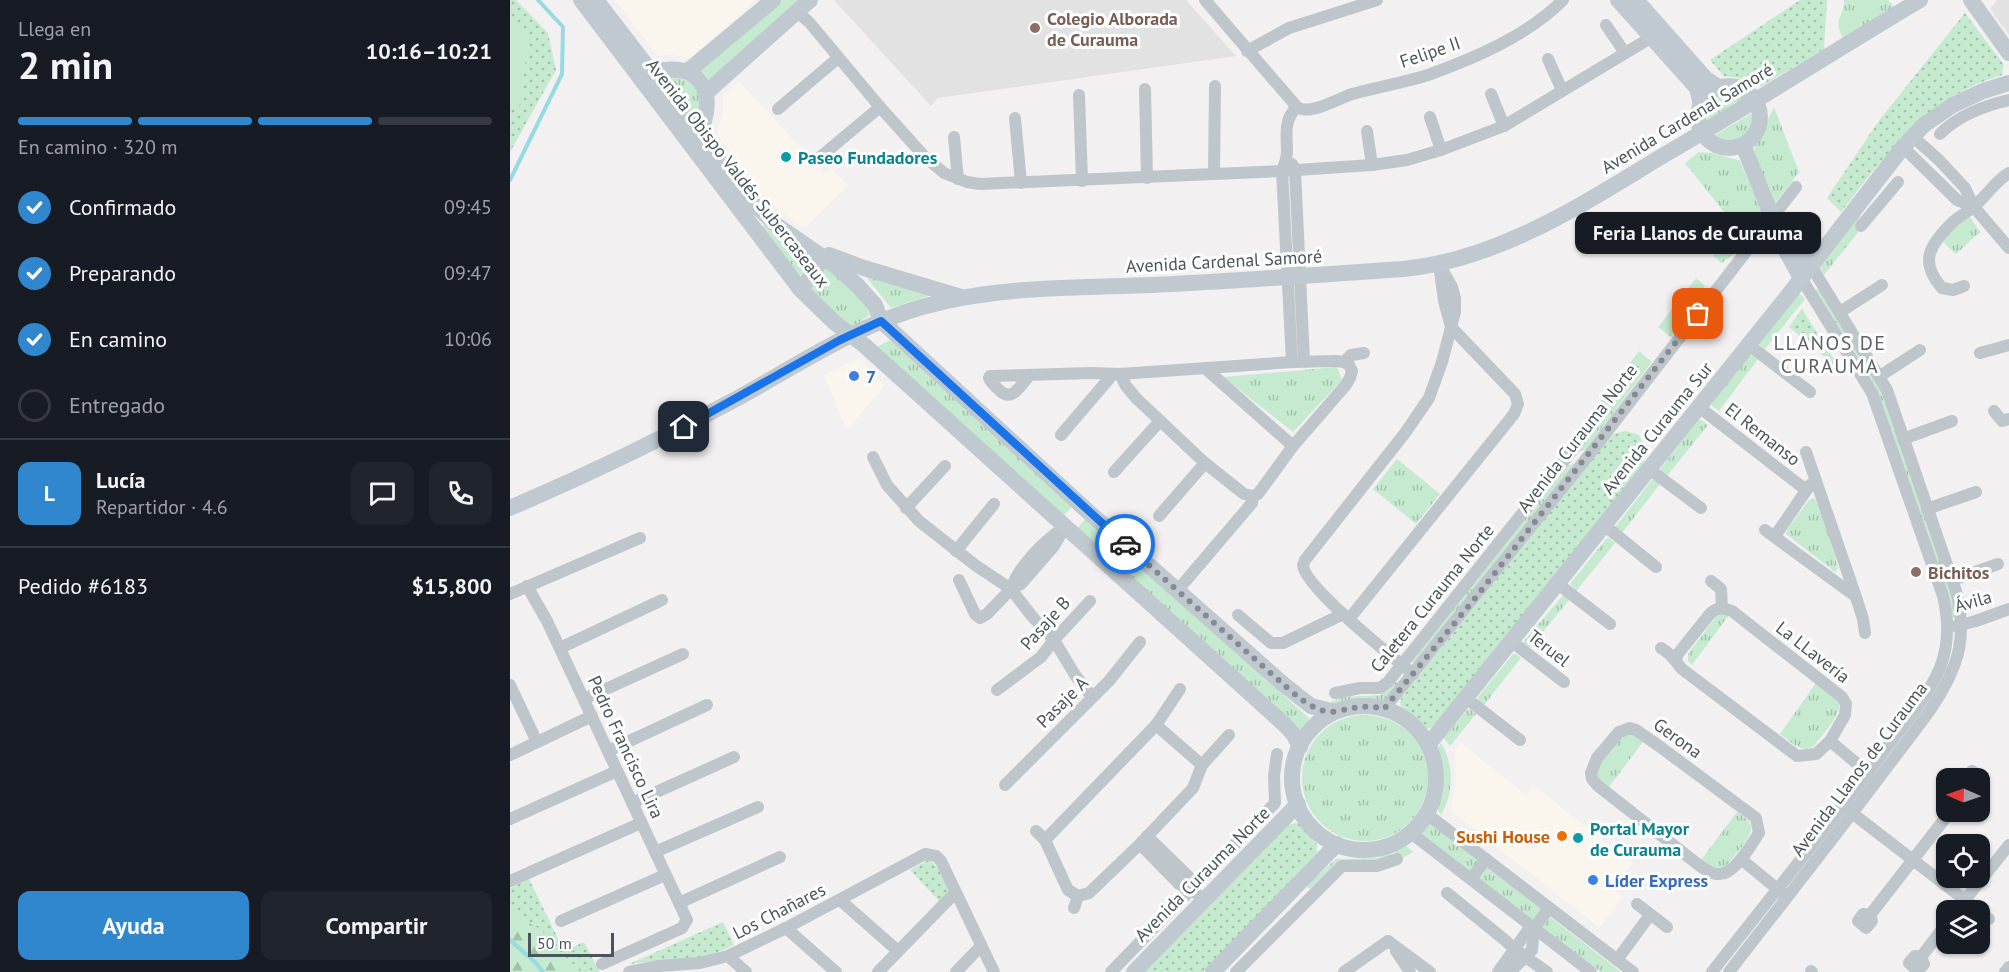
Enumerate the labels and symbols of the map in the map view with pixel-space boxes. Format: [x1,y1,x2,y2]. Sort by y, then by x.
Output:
place label: Colegio Alborada de Curauma [1047,7,1178,51]
marker: Colegio Alborada de Curauma [1028,21,1042,35]
street label: Felipe II [1397,31,1463,73]
street label: Avenida Obispo Valdés Subercaseaux [641,54,835,292]
street label: Avenida Cardenal Samoré [1597,58,1777,178]
place label: Paseo Fundadores [798,146,938,169]
marker: Paseo Fundadores [779,150,793,164]
callout: Feria Llanos de Curauma [1575,212,1821,254]
street label: Avenida Cardenal Samoré [1125,244,1323,278]
pin [1672,288,1723,339]
district label: LLANOS DE CURAUMA [1774,330,1886,379]
street label: Avenida Curauma Sur [1597,357,1717,499]
street label: Avenida Curauma Norte [1512,359,1642,517]
place label: 7 [866,365,876,388]
marker: 7 [847,369,861,383]
street label: El Remanso [1721,397,1805,471]
pin [658,401,709,452]
courier [1095,514,1155,574]
street label: Caletera Curauma Norte [1365,519,1499,677]
place label: Bichitos [1928,561,1990,584]
marker: Bichitos [1909,565,1923,579]
street label: Ávila [1952,585,1994,617]
street label: Pasaje B [1015,591,1075,655]
street label: La LLavería [1771,616,1855,688]
street label: Teruel [1523,624,1575,672]
street label: Pasaje A [1031,671,1093,733]
street label: Pedro Francisco Lira [583,672,669,822]
street label: Avenida Llanos de Curauma [1786,677,1932,861]
street label: Gerona [1649,713,1707,763]
north arrow [1936,768,1990,822]
street label: Avenida Curauma Norte [1130,802,1274,946]
place label: Portal Mayor de Curauma [1590,817,1690,861]
place label: Sushi House [1456,825,1550,848]
marker: Sushi House [1555,829,1569,843]
marker: Portal Mayor de Curauma [1571,831,1585,845]
place label: Líder Express [1605,869,1709,892]
marker: Líder Express [1586,873,1600,887]
street label: Los Chañares [729,878,829,944]
scale bar [528,930,614,958]

